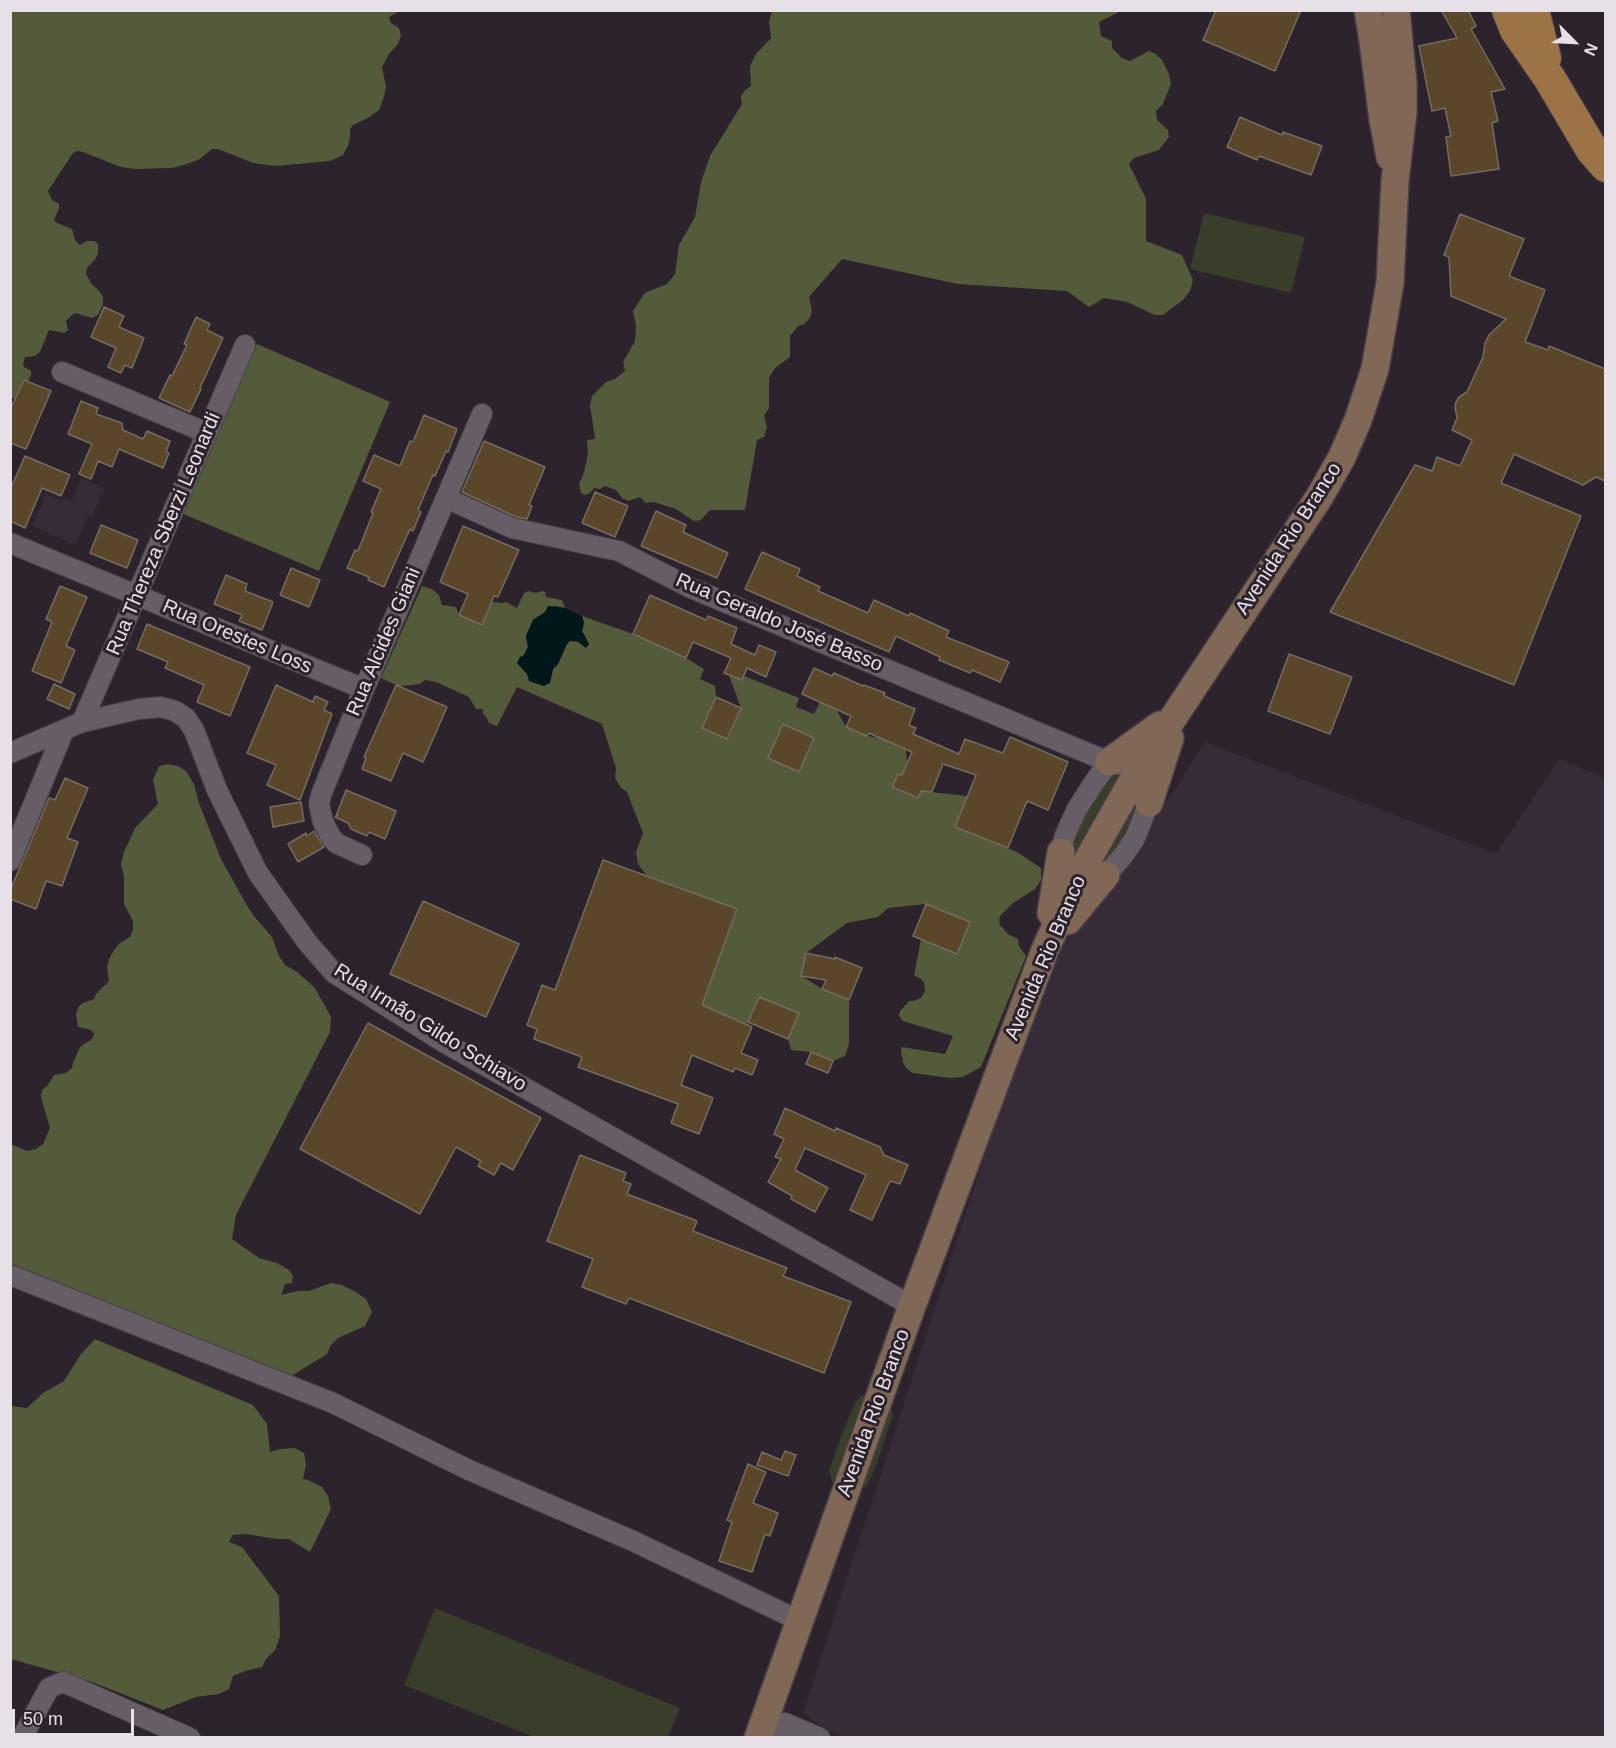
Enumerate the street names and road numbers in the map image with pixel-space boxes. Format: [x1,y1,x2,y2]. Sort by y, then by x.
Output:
street label: Rua Thereza Sberzi Leonardi [102,409,226,659]
street label: Avenida Rio Branco [1231,458,1347,620]
street label: Rua Alcides Giani [342,564,426,720]
street label: Rua Geraldo José Basso [672,569,886,677]
street label: Rua Orestes Loss [159,595,315,679]
street label: Avenida Rio Branco [1000,872,1092,1044]
street label: Rua Irmão Gildo Schiavo [329,959,531,1097]
street label: Avenida Rio Branco [833,1326,915,1500]

